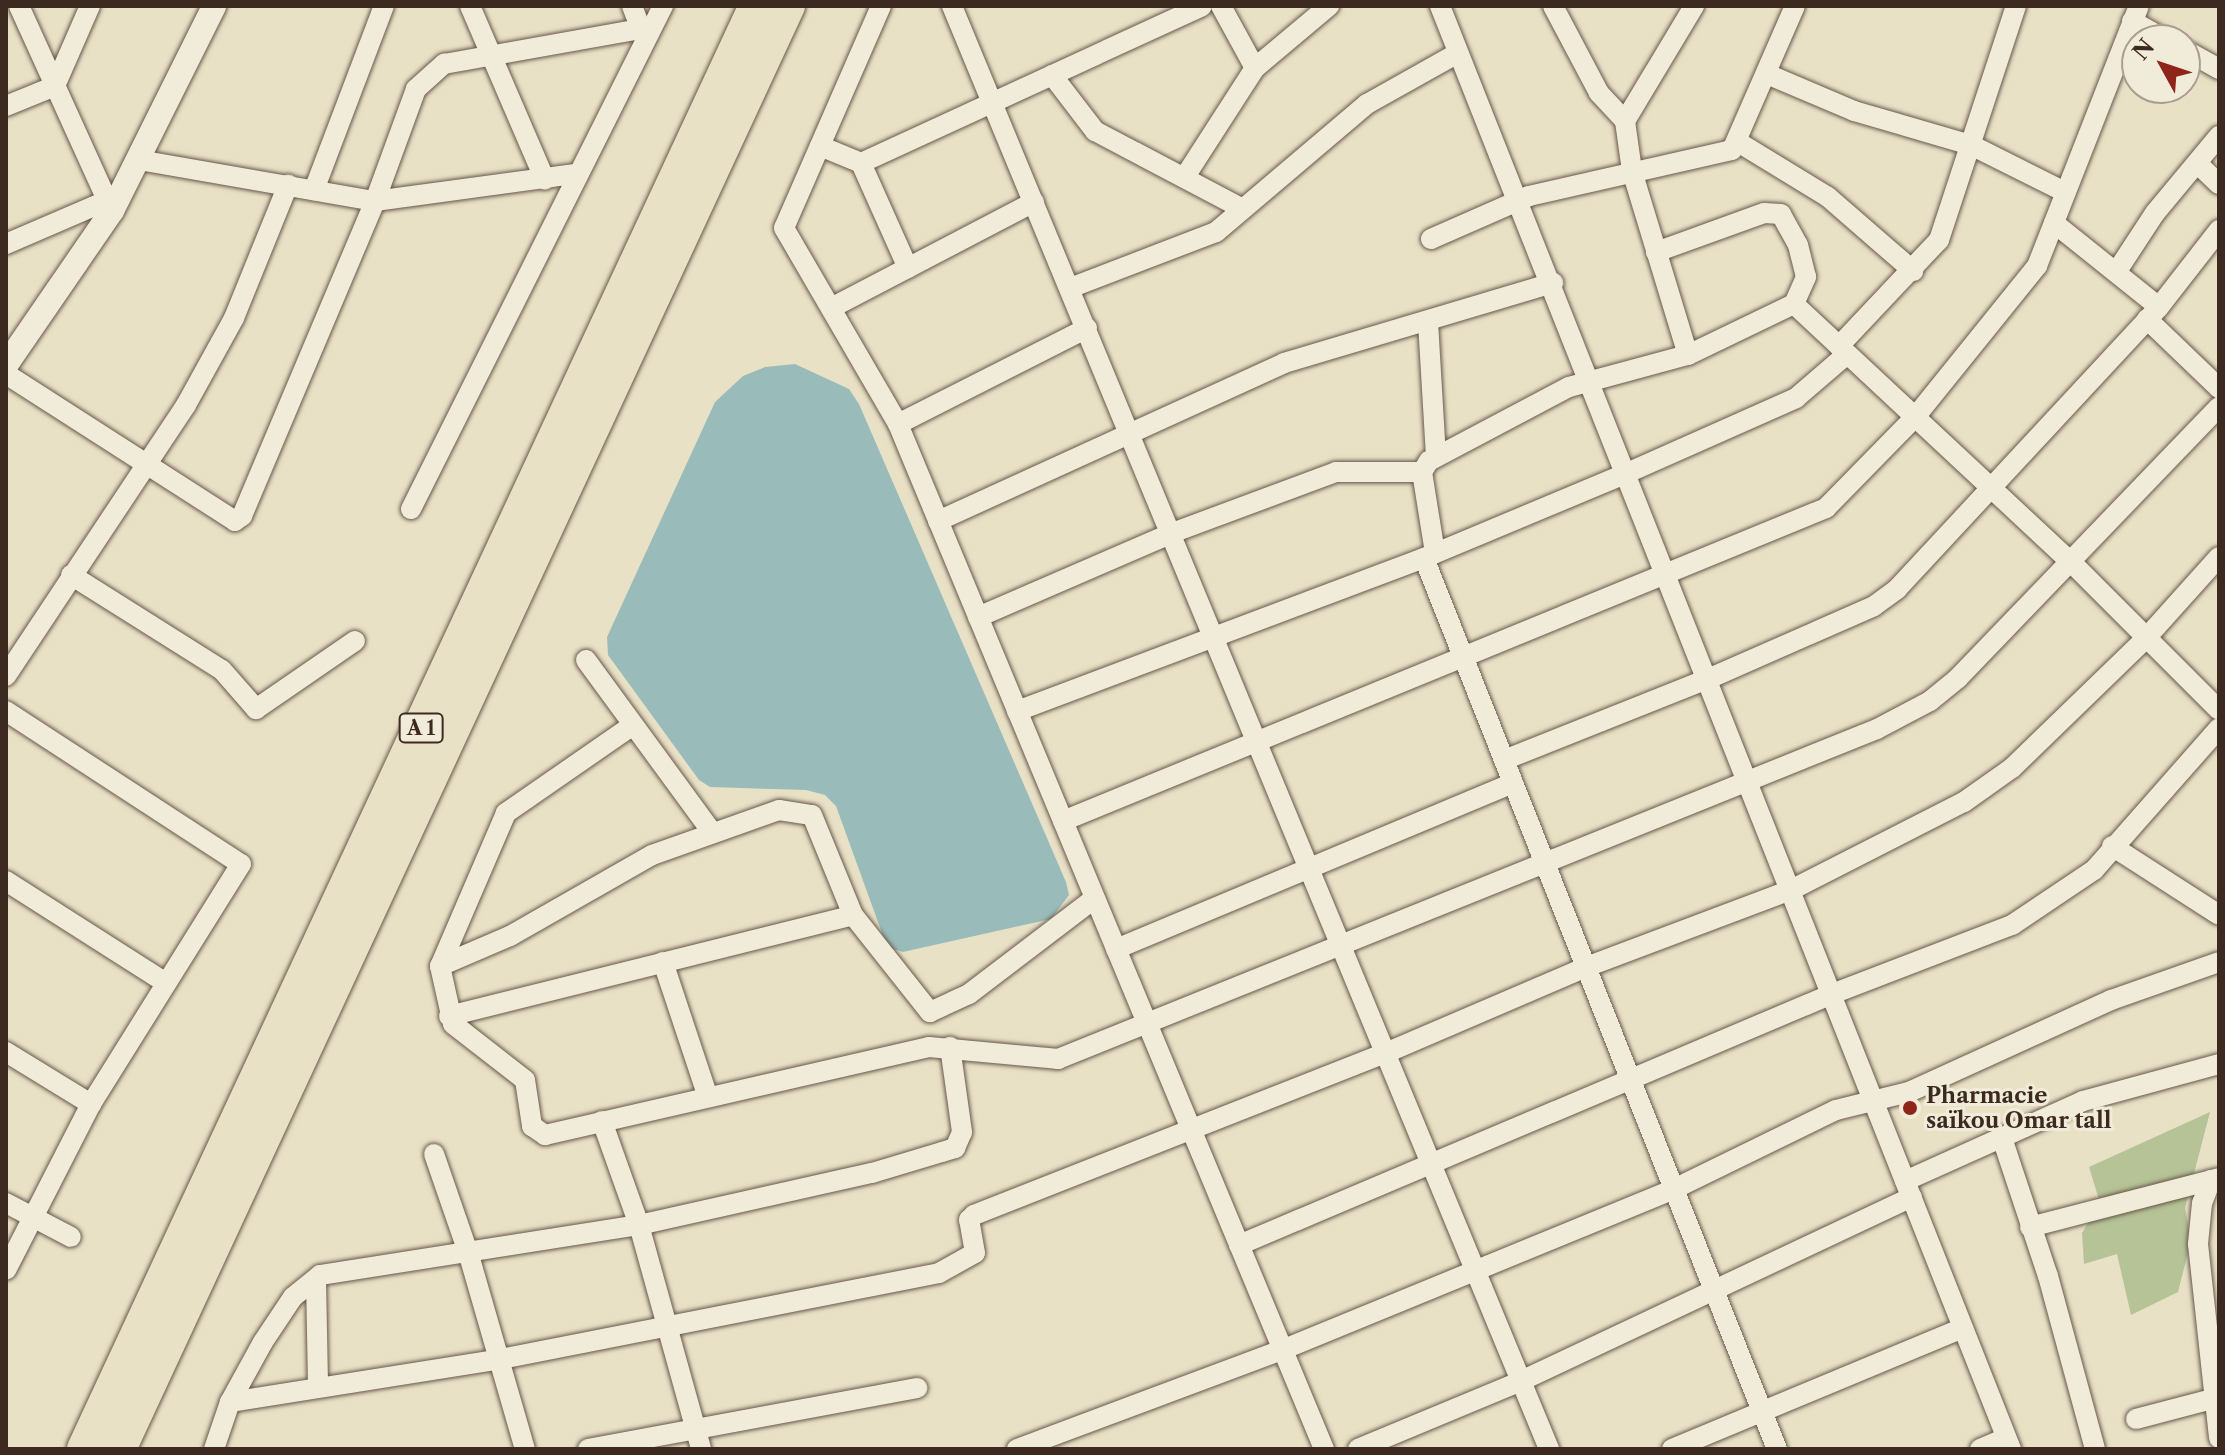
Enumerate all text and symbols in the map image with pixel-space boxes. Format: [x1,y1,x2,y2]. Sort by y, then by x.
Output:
north arrow [2121,24,2201,104]
text: N [2127,34,2160,66]
road number: A 1 [397,712,445,744]
place label: Pharmacie saïkou Omar tall [1926,1082,2112,1134]
marker: Pharmacie saïkou Omar tall [1901,1099,1919,1117]

